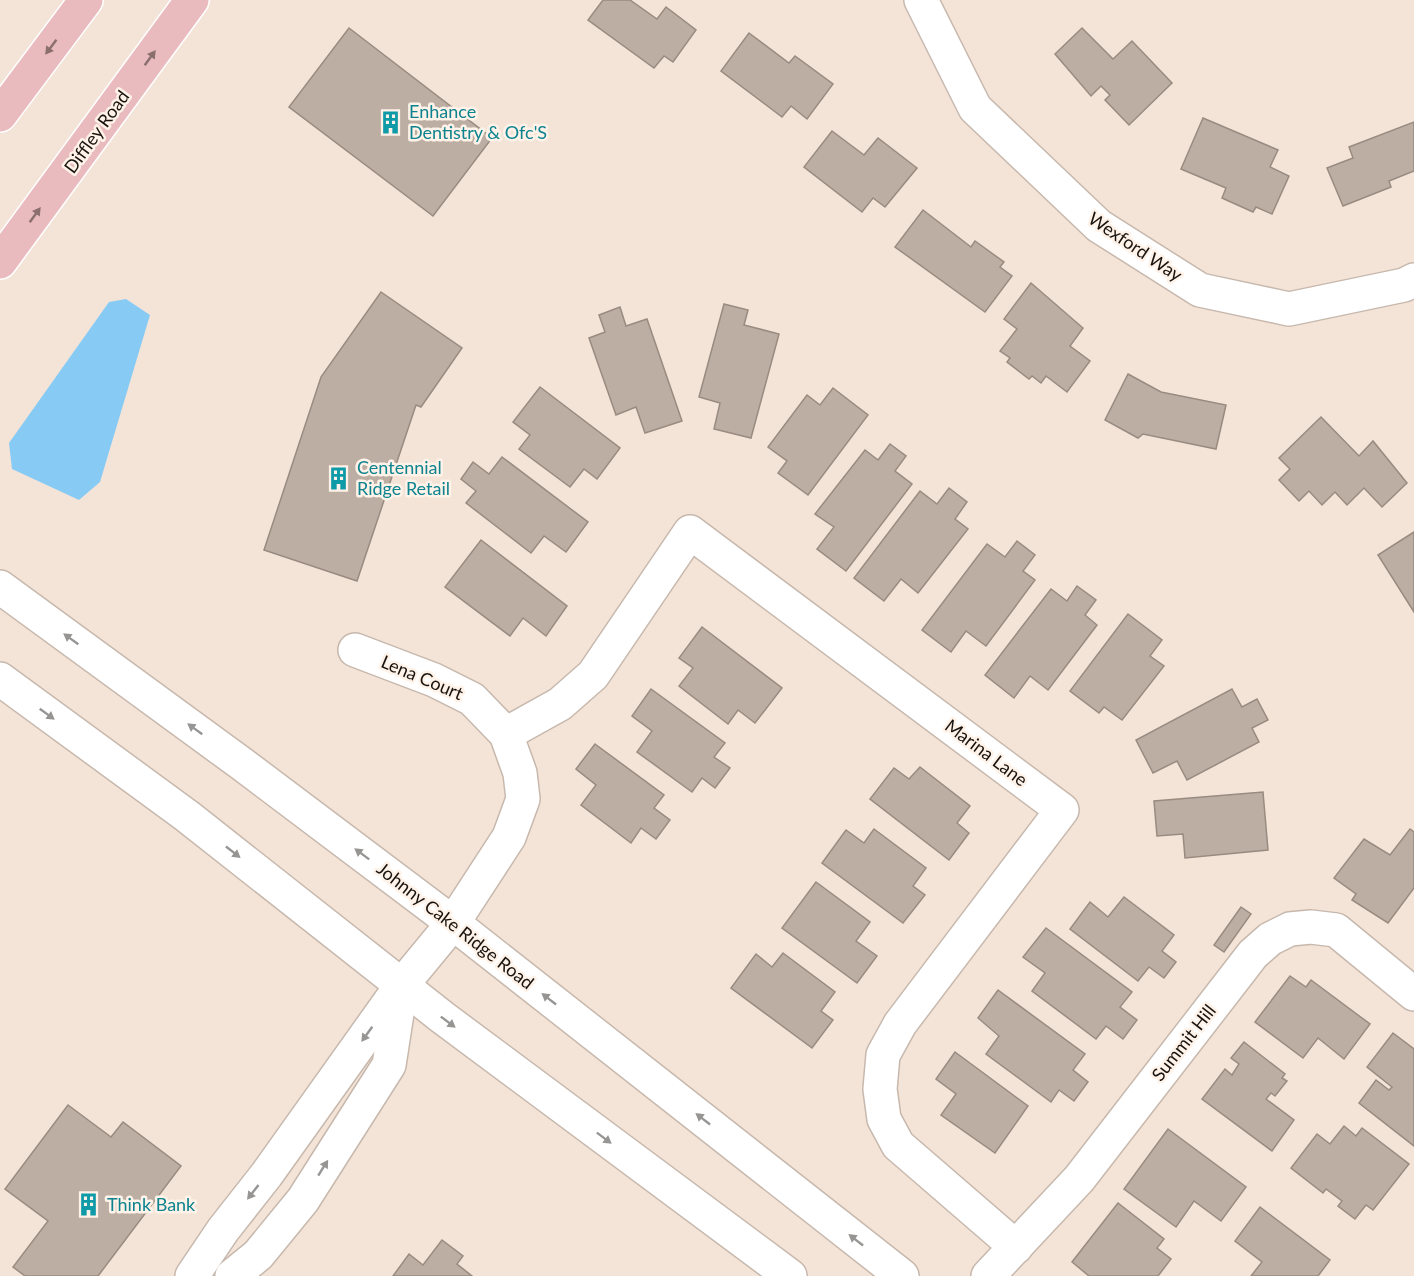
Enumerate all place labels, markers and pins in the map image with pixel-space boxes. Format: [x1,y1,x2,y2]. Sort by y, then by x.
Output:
place label: Enhance Dentistry & Ofc'S [409,100,547,143]
building icon: Enhance Dentistry & Ofc'S [378,109,404,135]
place label: Centennial Ridge Retail [357,456,450,499]
building icon: Centennial Ridge Retail [326,465,352,491]
building icon: Think Bank [76,1192,102,1218]
place label: Think Bank [107,1193,196,1215]

